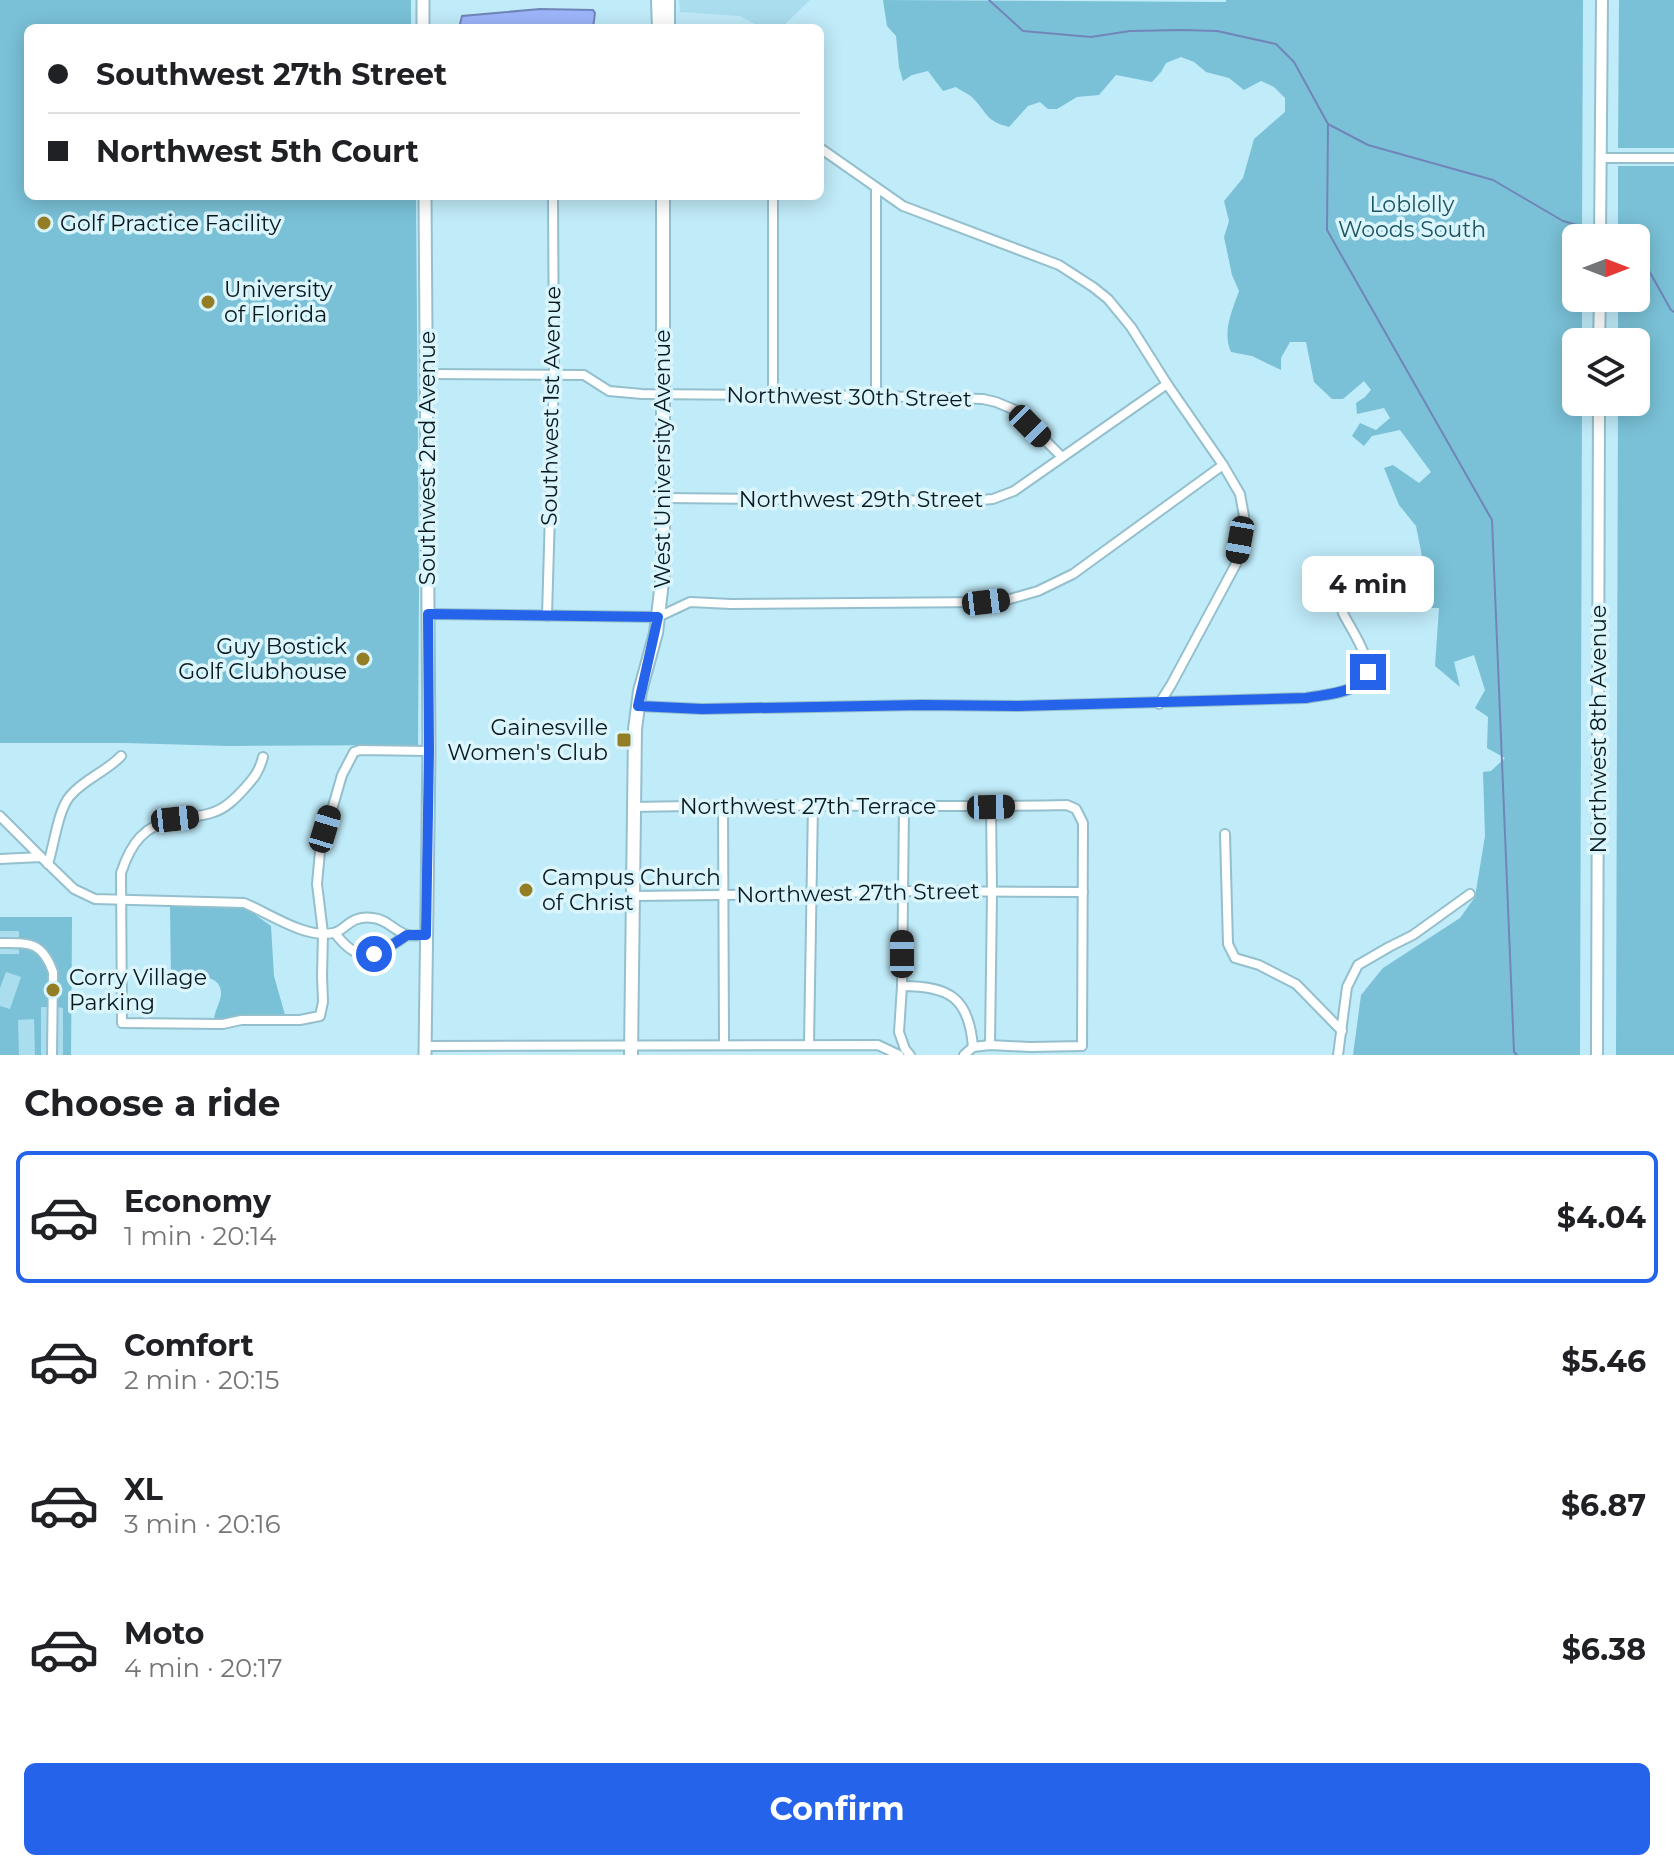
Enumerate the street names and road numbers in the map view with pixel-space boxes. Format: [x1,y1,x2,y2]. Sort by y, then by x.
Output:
street label: Southwest 1st Avenue [535,286,567,526]
street label: West University Avenue [649,329,676,589]
street label: Southwest 2nd Avenue [414,331,441,585]
street label: Northwest 30th Street [726,381,972,413]
street label: Northwest 29th Street [739,486,983,513]
street label: Northwest 8th Avenue [1585,605,1612,853]
street label: Northwest 27th Terrace [680,793,936,820]
street label: Northwest 27th Street [736,877,980,909]

